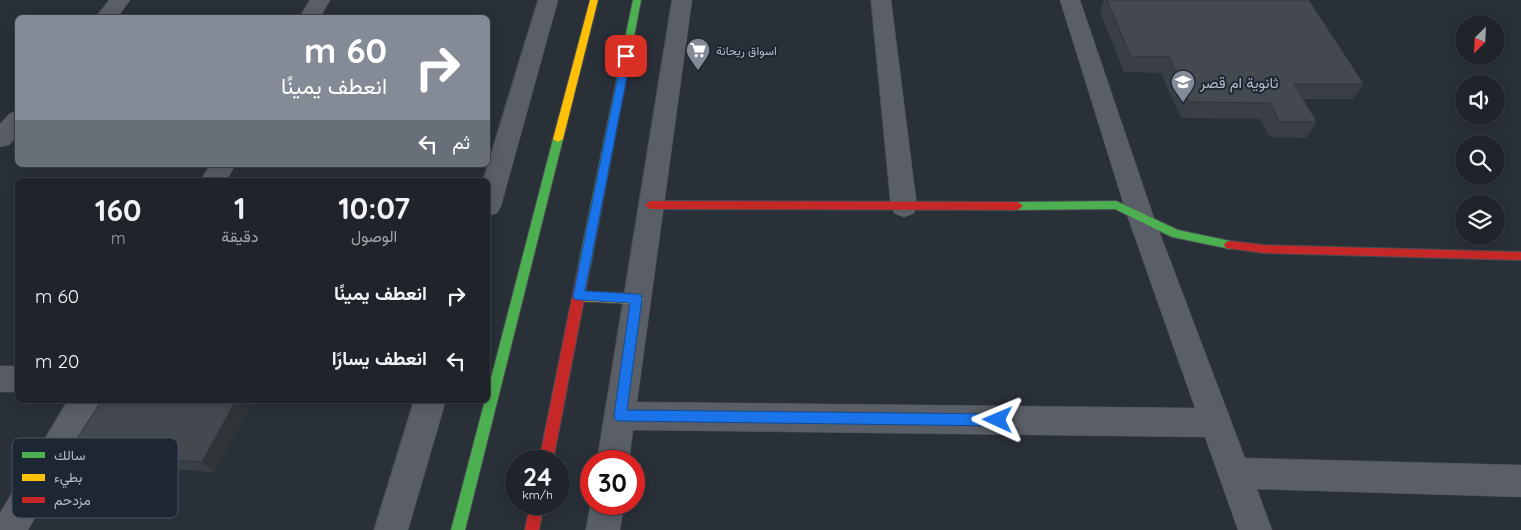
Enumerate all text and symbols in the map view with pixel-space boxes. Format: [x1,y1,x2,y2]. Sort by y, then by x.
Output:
north arrow [1455,15,1505,65]
map controls [1455,15,1505,245]
text: 60 m [304,28,387,72]
icon: right [405,35,470,100]
pin [605,35,647,77]
supermarket icon: اسواق ريحانة [685,37,711,71]
icon: arrive [612,42,640,70]
place label: اسواق ريحانة [716,43,777,59]
school or university icon: ثانوية ام قصر [1170,69,1196,103]
text: انعطف يمينًا [281,72,387,100]
place label: ثانوية ام قصر [1199,73,1278,93]
button: sound [1455,75,1505,125]
icon: left [414,130,442,158]
text: ثم [452,130,470,154]
button: search [1455,135,1505,185]
text: 1 [234,189,246,227]
text: 10:07 [338,189,410,227]
text: 160 [95,191,142,229]
button: layers [1455,195,1505,245]
text: دقيقة [221,226,258,246]
text: الوصول [351,226,397,246]
text: m [111,228,126,248]
text: انعطف يمينًا [334,281,427,305]
icon: right [442,282,470,310]
text: 60 m [35,284,79,308]
text: انعطف يسارًا [332,346,427,370]
icon: left [442,347,470,375]
text: 20 m [35,349,79,373]
position arrow [971,393,1023,445]
legend [12,438,178,518]
text: سالك [54,446,85,464]
speed limit sign: 30 [580,450,645,515]
text: 24 [523,461,552,492]
text: بطيء [54,468,82,489]
text: km/h [522,487,553,502]
text: مزدحم [54,491,91,509]

